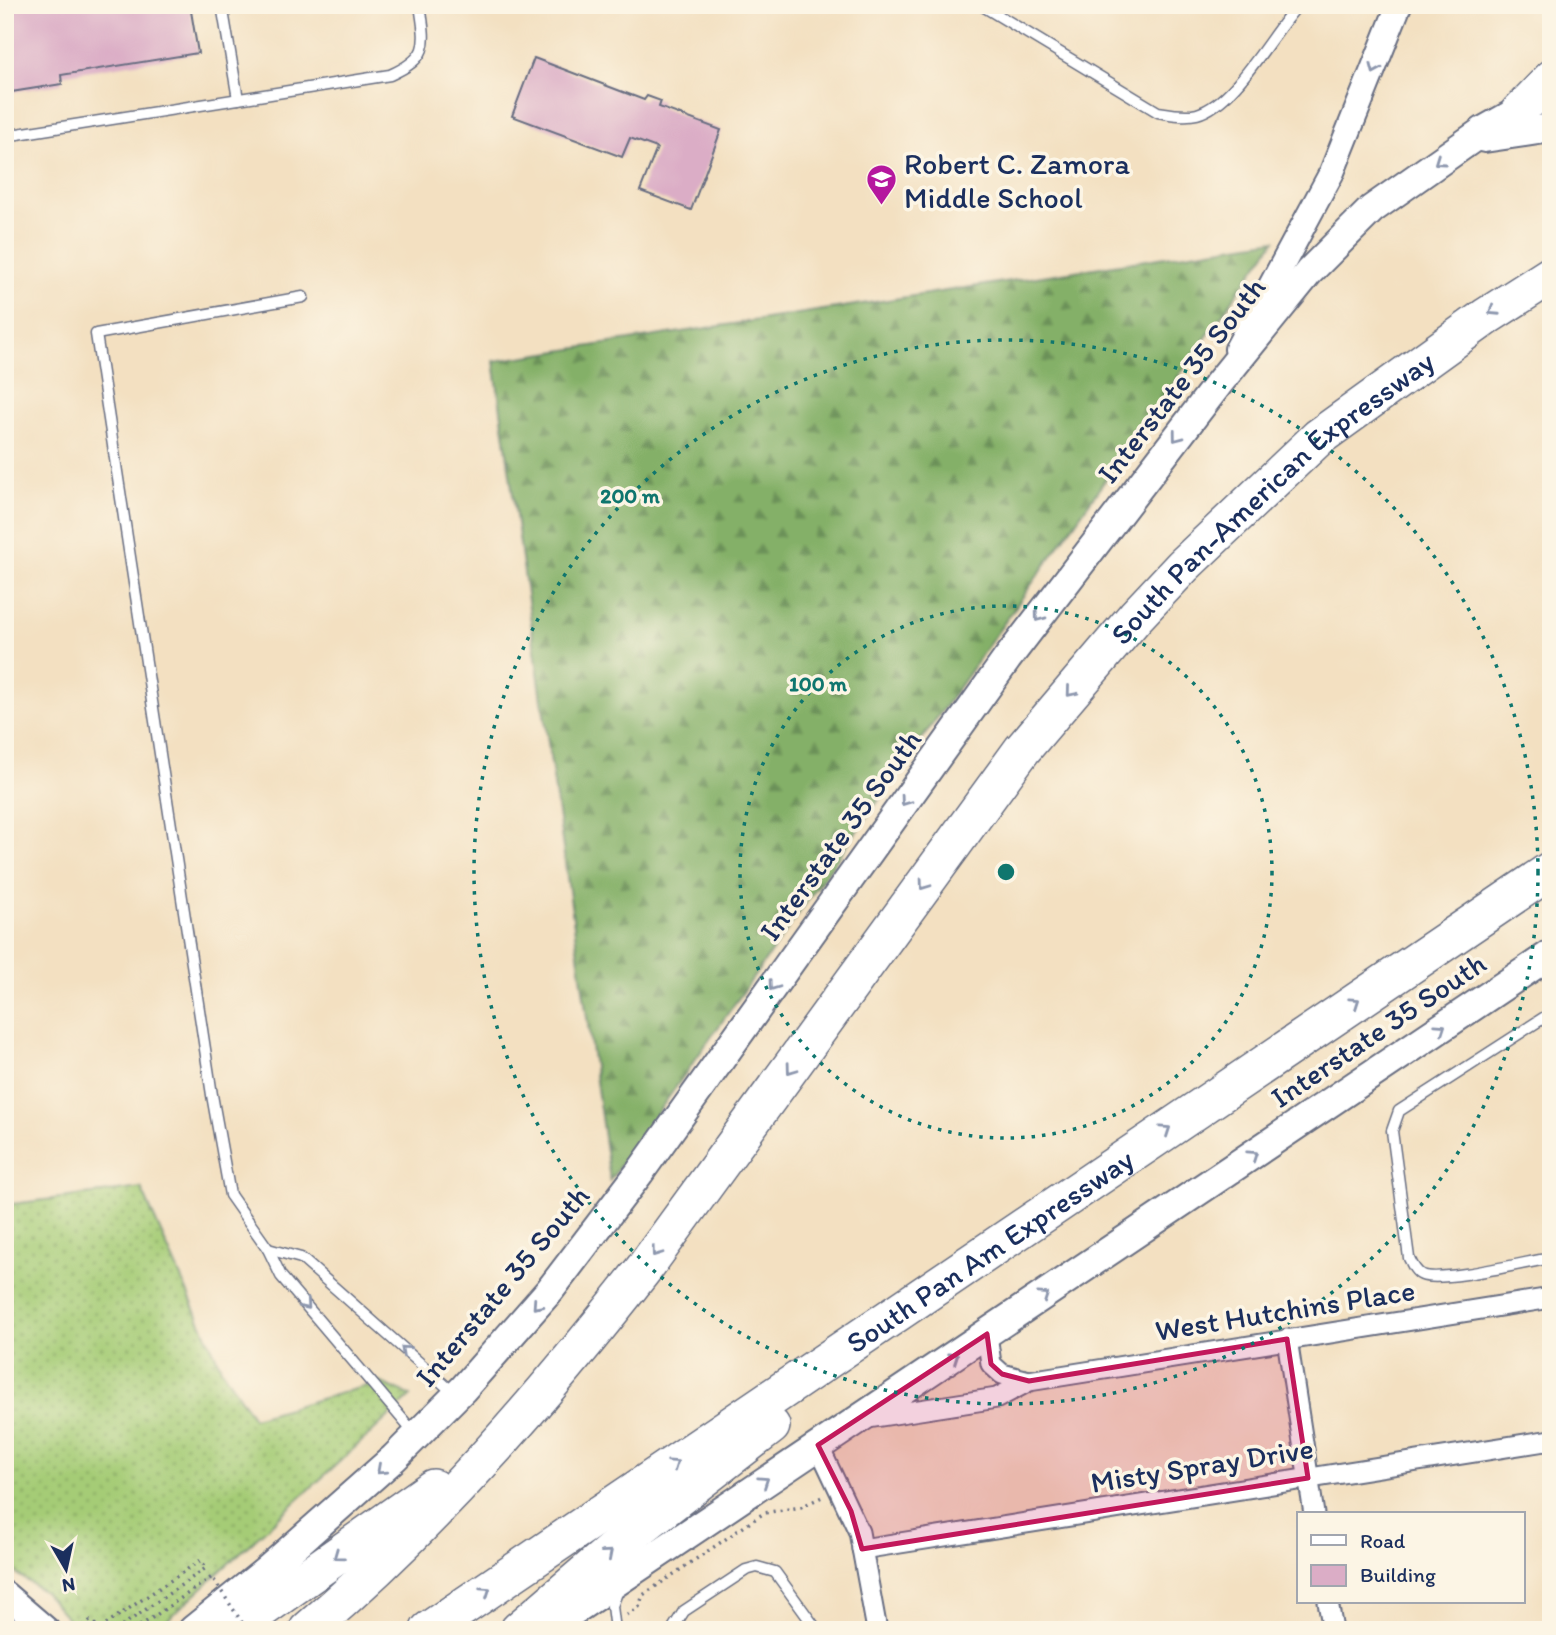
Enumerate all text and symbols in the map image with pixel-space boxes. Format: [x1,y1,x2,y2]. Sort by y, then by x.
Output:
one-way arrow [1369,62,1383,74]
place label: Robert C. Zamora Middle School [904,145,1130,216]
one-way arrow [1434,153,1447,165]
school or university icon: Robert C. Zamora Middle School [864,163,898,207]
street label: Interstate 35 South [1089,270,1273,490]
one-way arrow [1488,303,1501,316]
street label: South Pan-American Expressway [1102,342,1441,652]
one-way arrow [1173,429,1186,441]
text: 200 m [600,483,660,508]
one-way arrow [1034,610,1047,622]
text: 100 m [789,671,847,696]
one-way arrow [1067,684,1080,697]
street label: Interstate 35 South [751,722,929,948]
one-way arrow [901,793,913,806]
centre of rings [994,860,1018,884]
one-way arrow [920,877,932,890]
street label: Interstate 35 South [1263,944,1493,1116]
one-way arrow [768,978,781,991]
one-way arrow [1347,998,1360,1011]
one-way arrow [1433,1023,1446,1036]
one-way arrow [786,1061,799,1074]
one-way arrow [1159,1125,1172,1138]
street label: South Pan Am Expressway [839,1140,1140,1361]
one-way arrow [1245,1150,1258,1163]
street label: Interstate 35 South [407,1178,597,1394]
one-way arrow [652,1245,664,1257]
street label: West Hutchins Place [1153,1271,1417,1349]
one-way arrow [1036,1292,1049,1304]
one-way arrow [298,1297,310,1310]
one-way arrow [533,1297,545,1310]
one-way arrow [400,1346,413,1358]
one-way arrow [946,1353,959,1365]
street label: Misty Spray Drive [1088,1429,1316,1501]
one-way arrow [666,1460,679,1472]
one-way arrow [376,1462,389,1475]
one-way arrow [756,1477,769,1490]
legend [1297,1512,1524,1604]
text: Road [1360,1528,1406,1553]
north arrow [32,1534,102,1604]
one-way arrow [333,1547,346,1559]
one-way arrow [600,1550,613,1562]
text: Building [1360,1562,1436,1587]
text: N [60,1573,77,1598]
one-way arrow [478,1587,491,1600]

